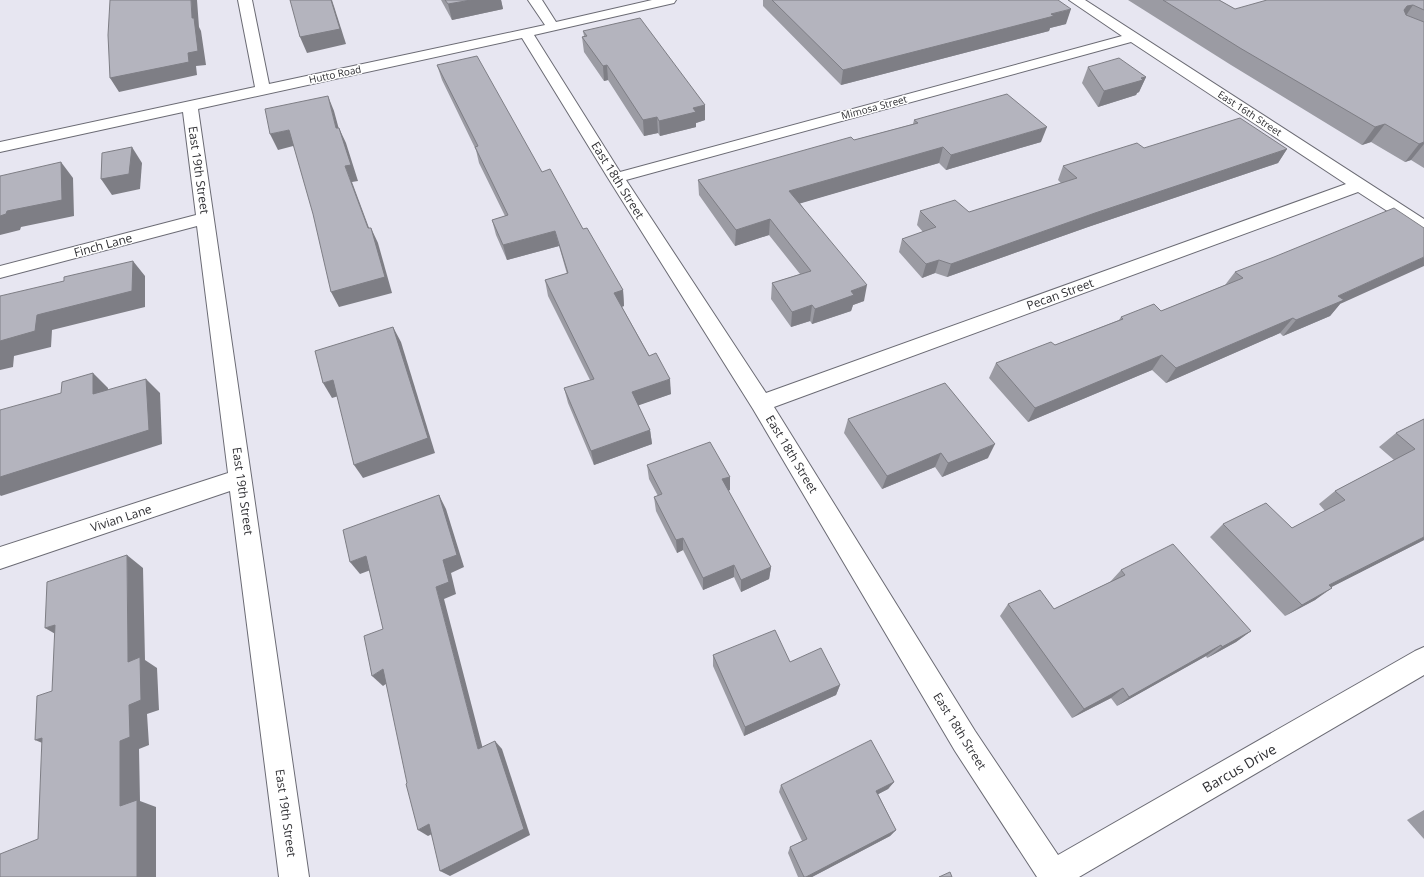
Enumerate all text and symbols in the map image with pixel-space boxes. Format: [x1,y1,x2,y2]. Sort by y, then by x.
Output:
street label: Hutto Road [308,62,362,86]
street label: East 16th Street [1215,87,1285,139]
street label: Mimosa Street [840,91,909,123]
street label: East 19th Street [184,125,214,215]
street label: East 18th Street [587,138,649,222]
street label: Finch Lane [72,229,134,261]
street label: Pecan Street [1024,274,1096,314]
street label: East 18th Street [762,412,822,496]
street label: East 19th Street [228,446,258,536]
street label: Vivian Lane [88,500,154,536]
street label: East 18th Street [929,689,991,773]
street label: Barcus Drive [1199,739,1280,797]
street label: East 19th Street [271,768,301,858]

